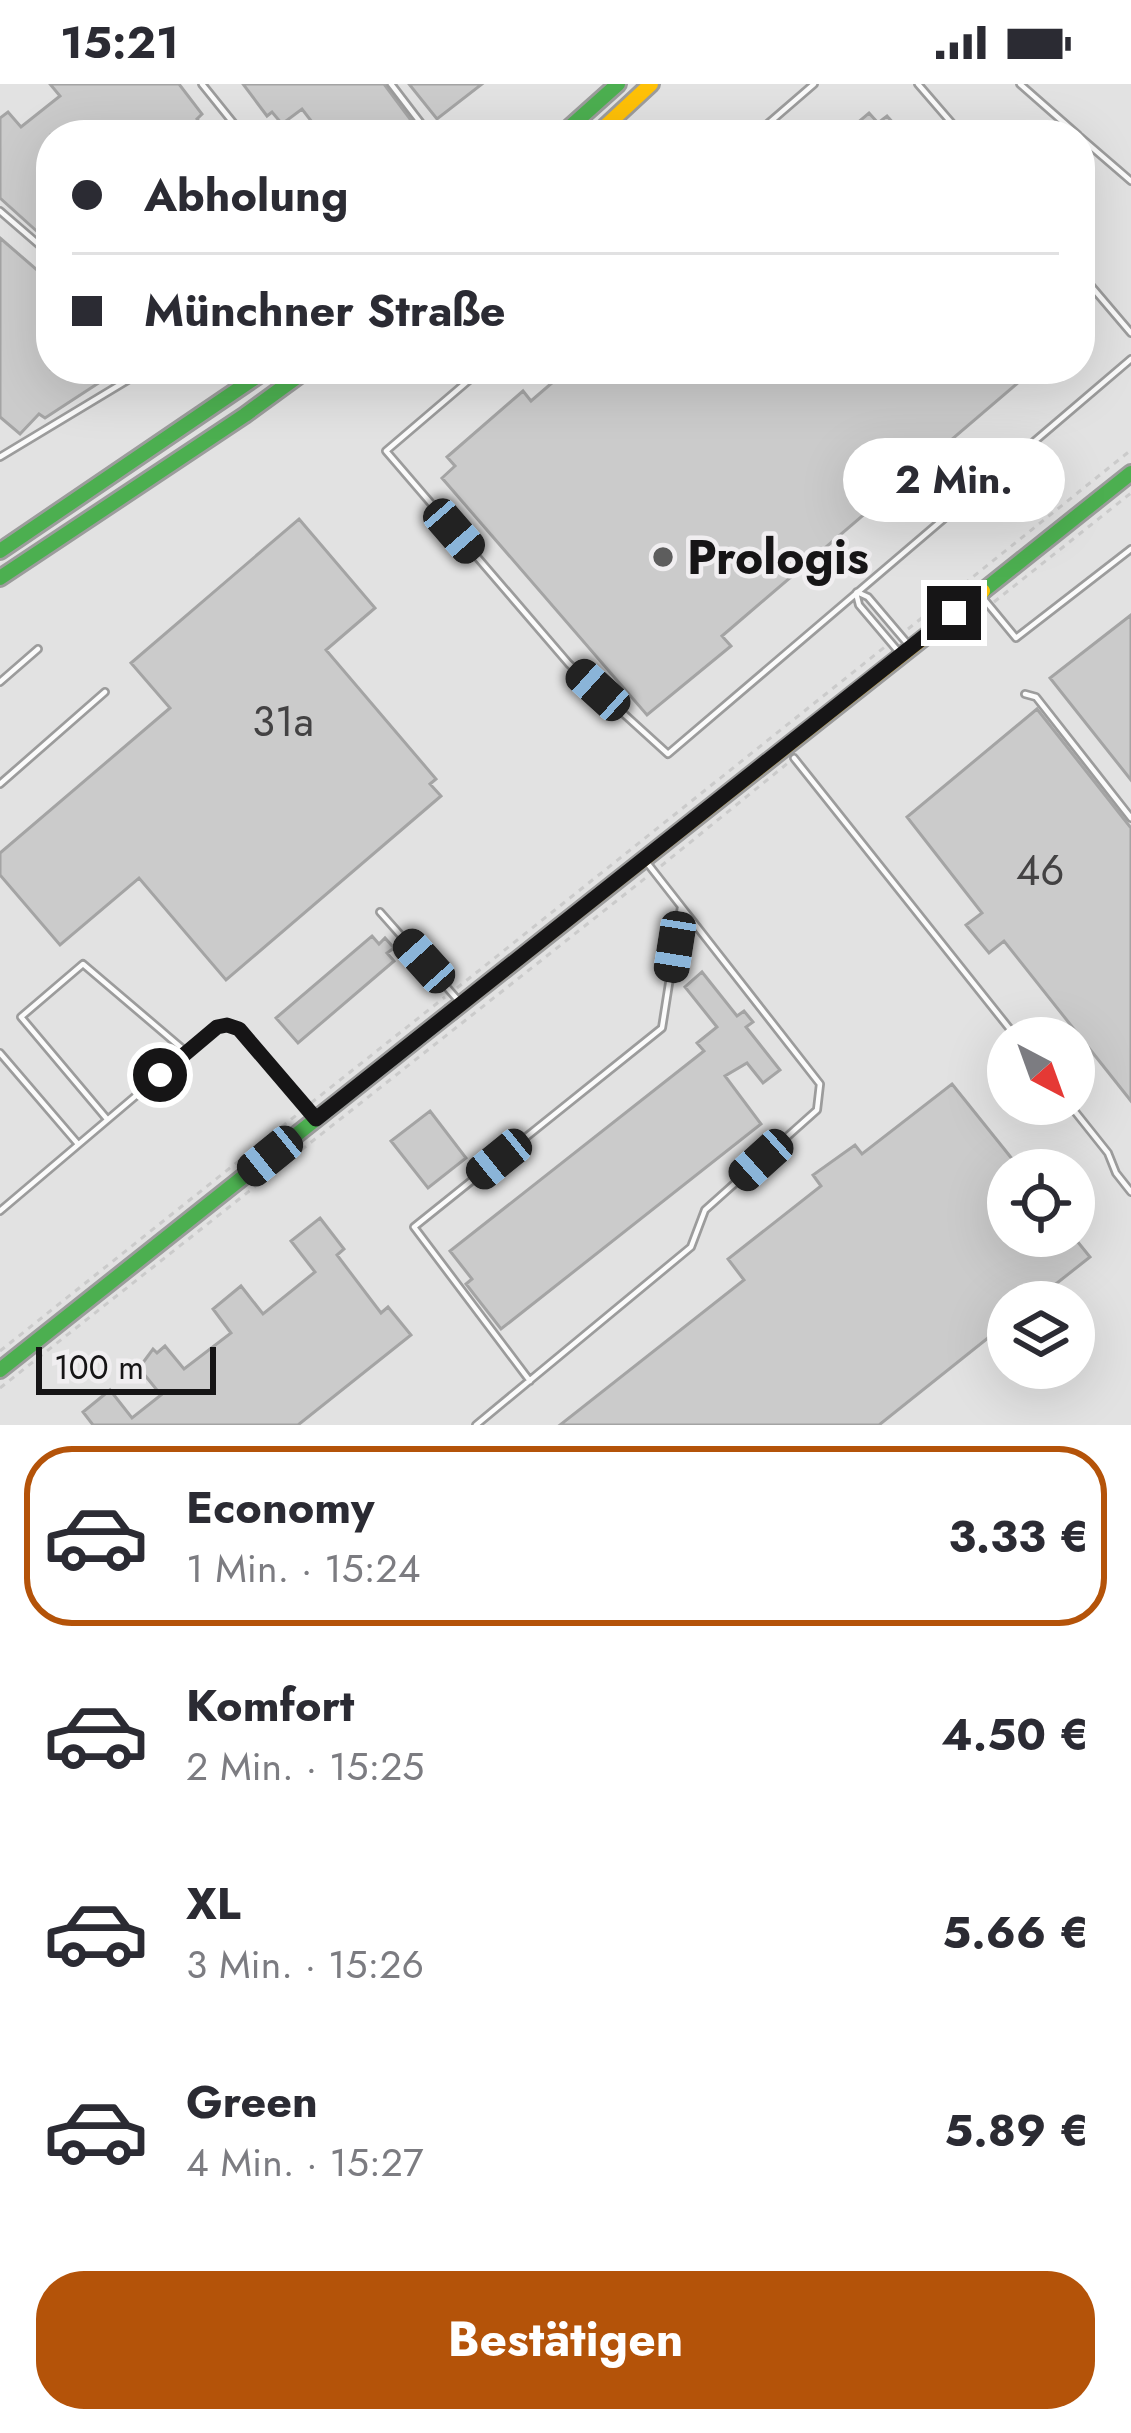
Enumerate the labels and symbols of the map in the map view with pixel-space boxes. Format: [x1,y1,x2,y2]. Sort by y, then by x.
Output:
callout: 2 Min. [843,439,1065,523]
car [417,492,491,570]
place label: Prologis [687,523,869,592]
marker: Prologis [650,544,676,570]
route end [927,586,981,640]
car [559,653,637,727]
house number: 31a [252,691,314,752]
house number: 46 [1016,840,1064,901]
car [652,909,698,985]
car [387,922,461,1000]
north arrow [987,1017,1095,1125]
route start [133,1048,187,1102]
car [231,1119,309,1193]
car [460,1122,538,1196]
car [722,1123,800,1197]
scale bar [36,1341,216,1394]

